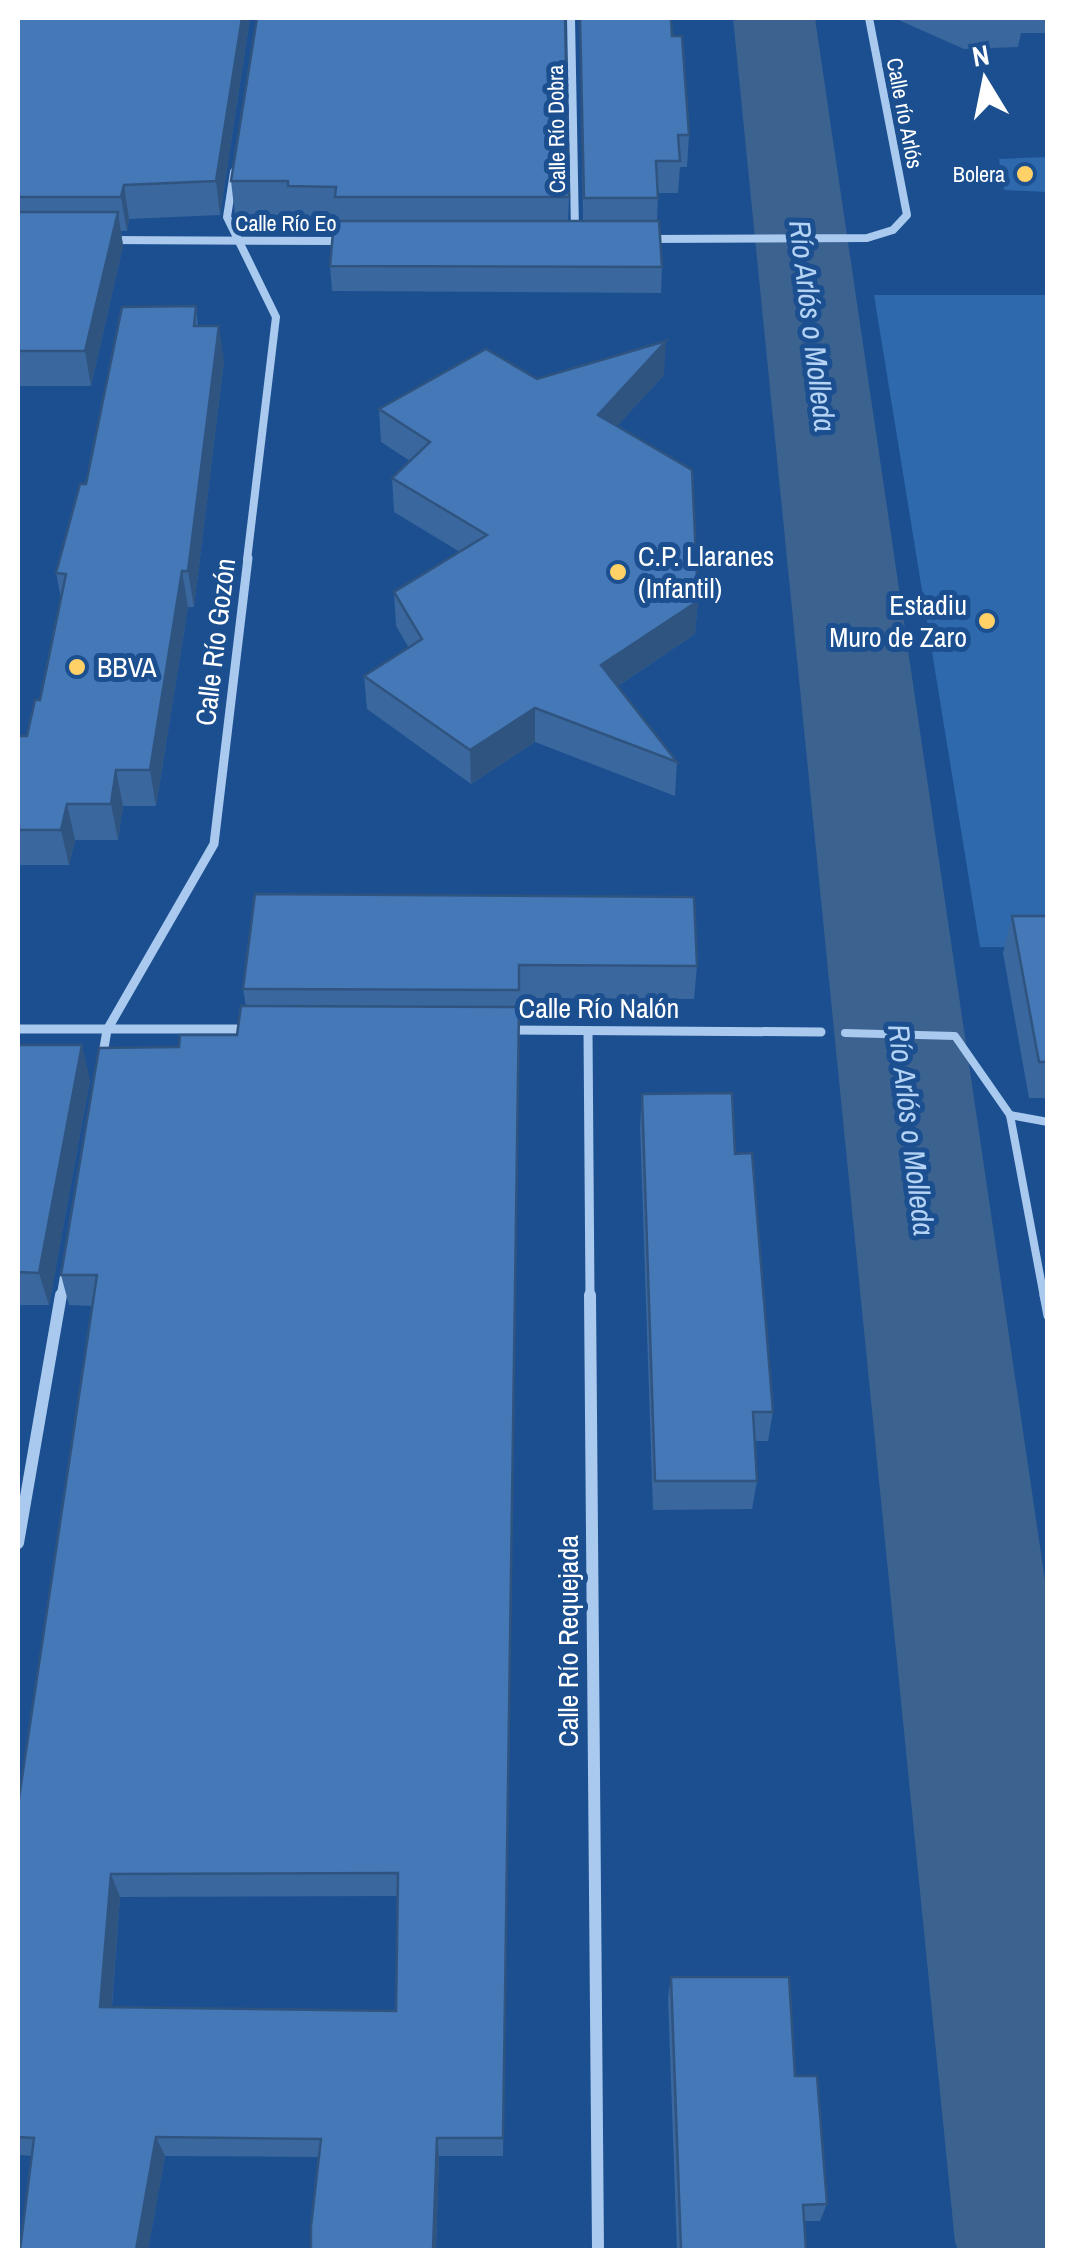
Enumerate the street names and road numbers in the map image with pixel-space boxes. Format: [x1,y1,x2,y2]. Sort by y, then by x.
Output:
street label: Calle río Arlós [880,55,930,171]
street label: Calle Río Dobra [540,65,572,193]
street label: Calle Río Eo [235,208,337,238]
street label: Calle Río Gozón [186,556,244,728]
street label: Calle Río Nalón [519,989,679,1027]
street label: Calle Río Requejada [549,1535,587,1747]

